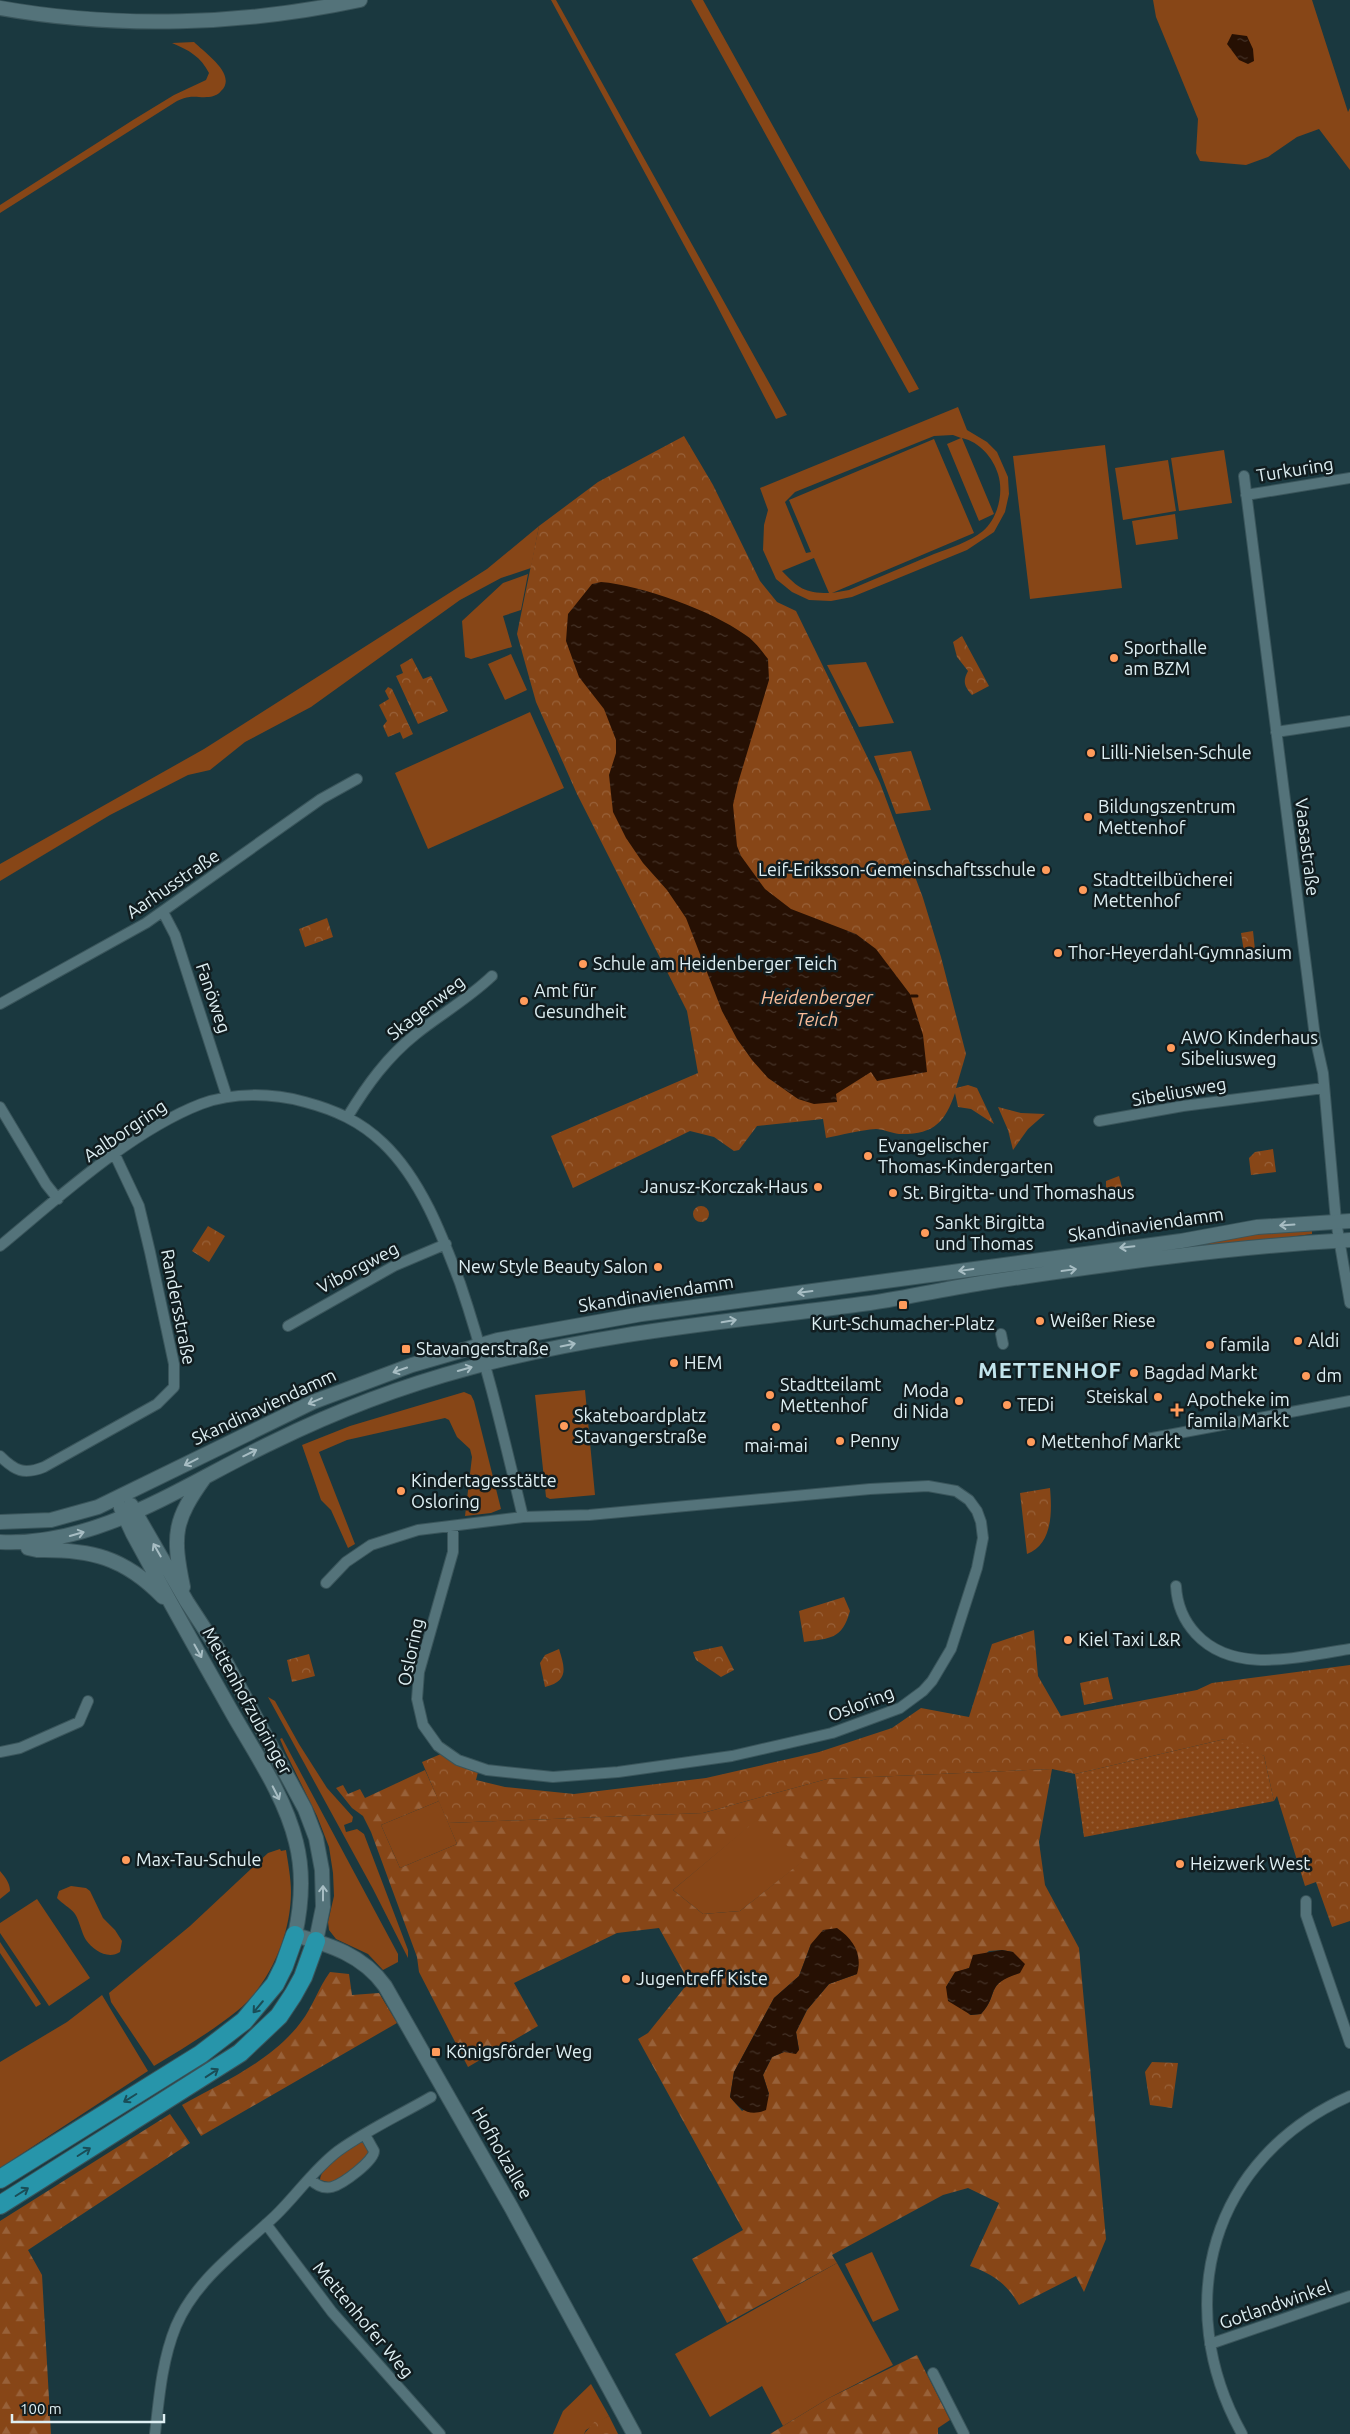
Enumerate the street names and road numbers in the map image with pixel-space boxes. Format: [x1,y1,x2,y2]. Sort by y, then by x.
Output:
street label: Turkuring [1255,453,1335,485]
street label: Vaasastraße [1292,797,1324,897]
street label: Aarhusstraße [122,845,223,922]
street label: Fanöweg [193,960,235,1035]
street label: Skagenweg [383,971,468,1044]
street label: Sibeliusweg [1130,1073,1228,1109]
street label: Aalborgring [79,1095,170,1165]
street label: Skandinaviendamm [1067,1203,1225,1245]
street label: Viborgweg [314,1237,401,1297]
street label: Randersstraße [158,1247,200,1366]
street label: Skandinaviendamm [577,1271,735,1315]
street label: Skandinaviendamm [188,1364,339,1448]
street label: Osloring [393,1616,427,1688]
street label: Mettenhofzubringer [199,1623,297,1778]
street label: Osloring [825,1681,896,1725]
street label: Hofholzallee [469,2103,537,2202]
street label: Mettenhofer Weg [309,2257,418,2381]
street label: Gotlandwinkel [1216,2276,1333,2332]

